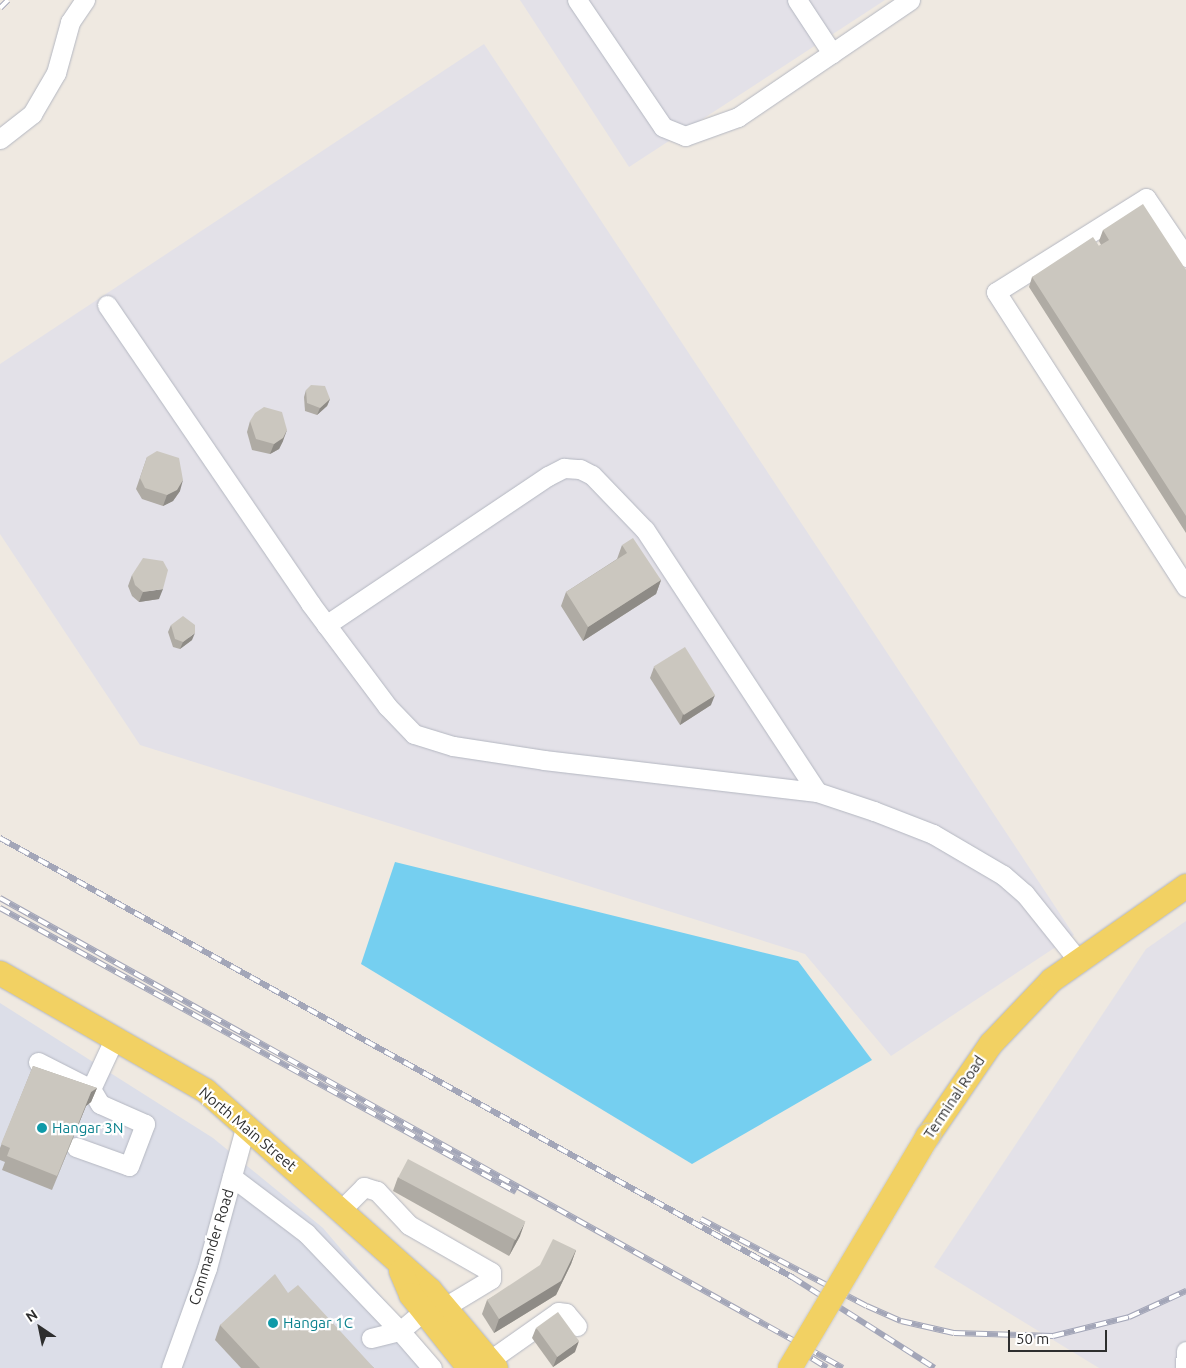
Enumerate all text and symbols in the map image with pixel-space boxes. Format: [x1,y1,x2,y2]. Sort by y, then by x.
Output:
street label: Terminal Road [920,1052,988,1142]
street label: North Main Street [196,1083,300,1175]
place label: Hangar 3N [52,1119,123,1137]
marker: Hangar 3N [36,1122,48,1134]
street label: Commander Road [185,1187,237,1307]
north arrow [15,1303,65,1353]
text: N [23,1306,40,1325]
place label: Hangar 1C [283,1314,353,1332]
marker: Hangar 1C [267,1317,279,1329]
scale bar [1011,1320,1110,1352]
text: 50 m [1016,1330,1049,1347]

